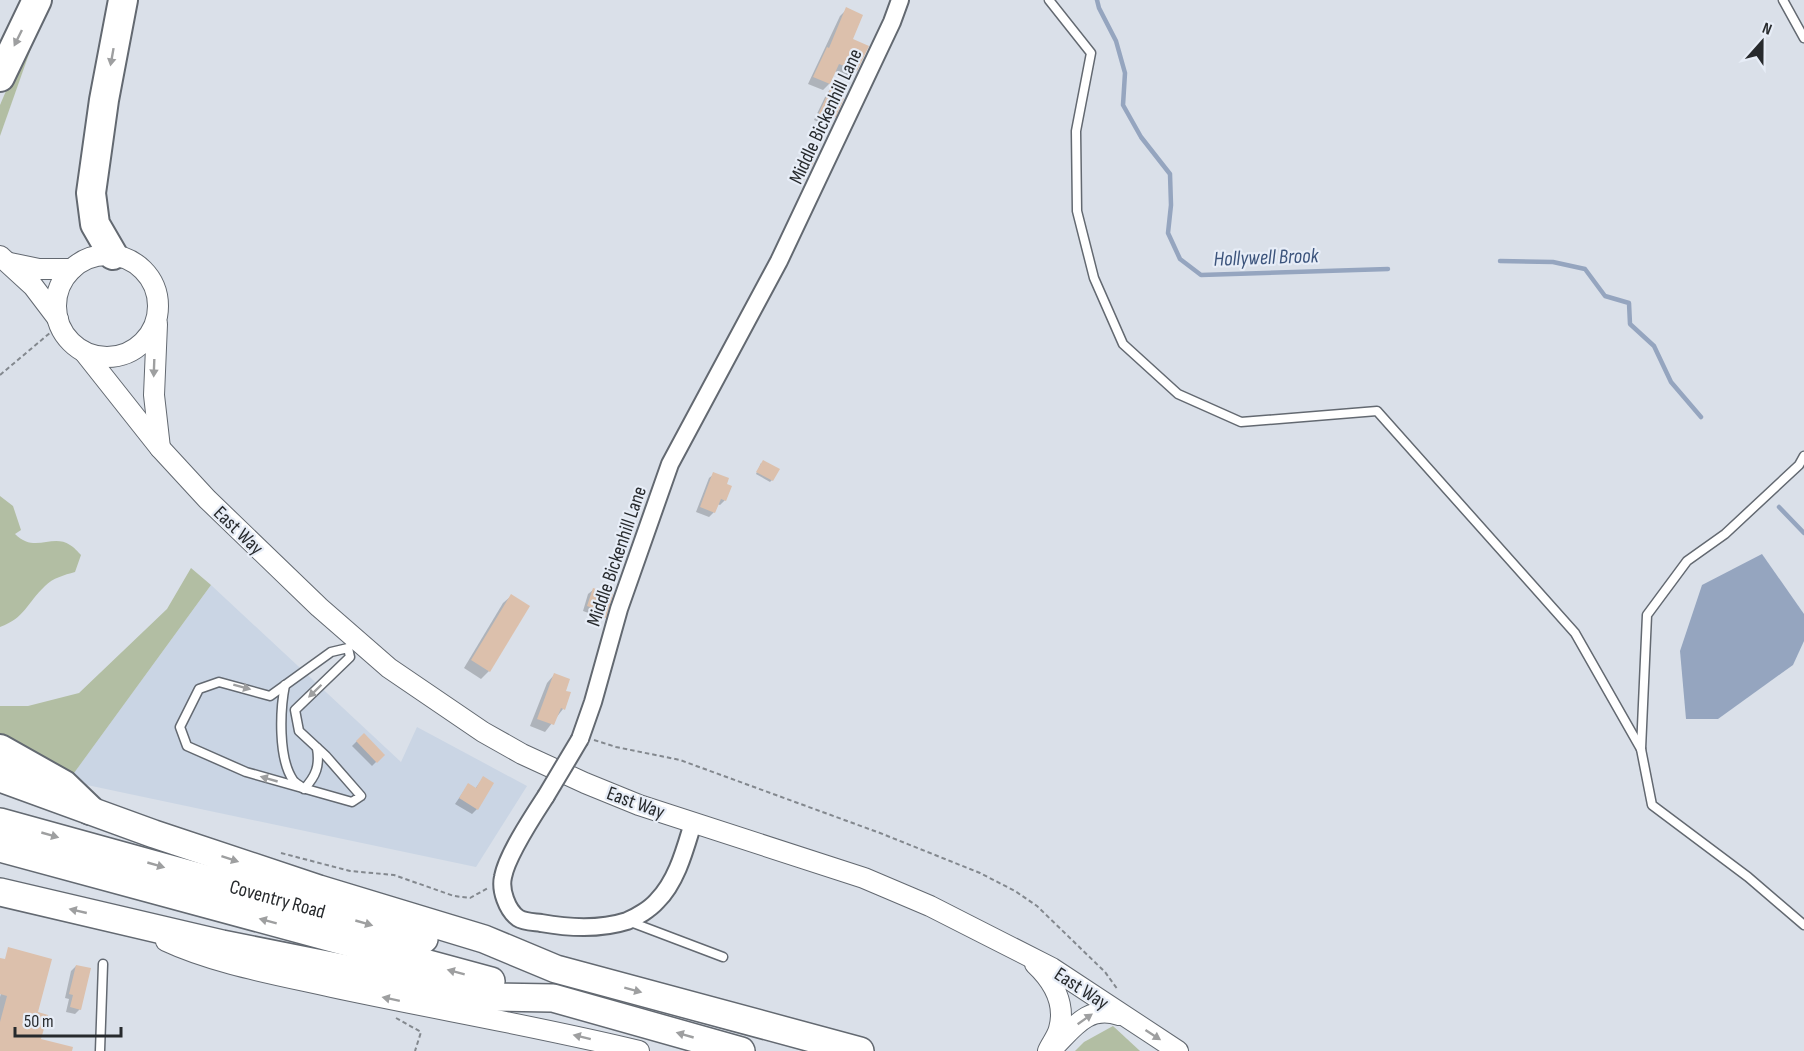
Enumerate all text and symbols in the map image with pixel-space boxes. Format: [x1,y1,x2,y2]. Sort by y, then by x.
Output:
north arrow [1732,12,1792,72]
text: N [1759,19,1774,40]
one-way arrow [14,30,23,47]
street label: Middle Bickenhill Lane [784,45,868,188]
one-way arrow [107,48,116,67]
water label: Hollywell Brook [1213,243,1320,272]
one-way arrow [149,359,159,378]
street label: Middle Bickenhill Lane [582,483,652,629]
street label: East Way [208,501,268,560]
one-way arrow [233,683,251,693]
one-way arrow [308,683,322,697]
one-way arrow [259,773,278,783]
street label: East Way [603,781,668,825]
one-way arrow [41,831,59,841]
one-way arrow [221,855,239,865]
one-way arrow [147,861,165,870]
street label: Coventry Road [227,875,328,924]
one-way arrow [68,905,87,915]
one-way arrow [259,916,277,925]
one-way arrow [355,919,373,928]
street label: East Way [1050,962,1113,1015]
one-way arrow [447,966,465,976]
one-way arrow [624,985,642,995]
one-way arrow [381,994,400,1004]
scale bar [15,1000,122,1038]
text: 50 m [24,1011,54,1032]
one-way arrow [1076,1013,1092,1025]
one-way arrow [1145,1029,1161,1040]
one-way arrow [676,1030,694,1039]
one-way arrow [573,1032,591,1042]

